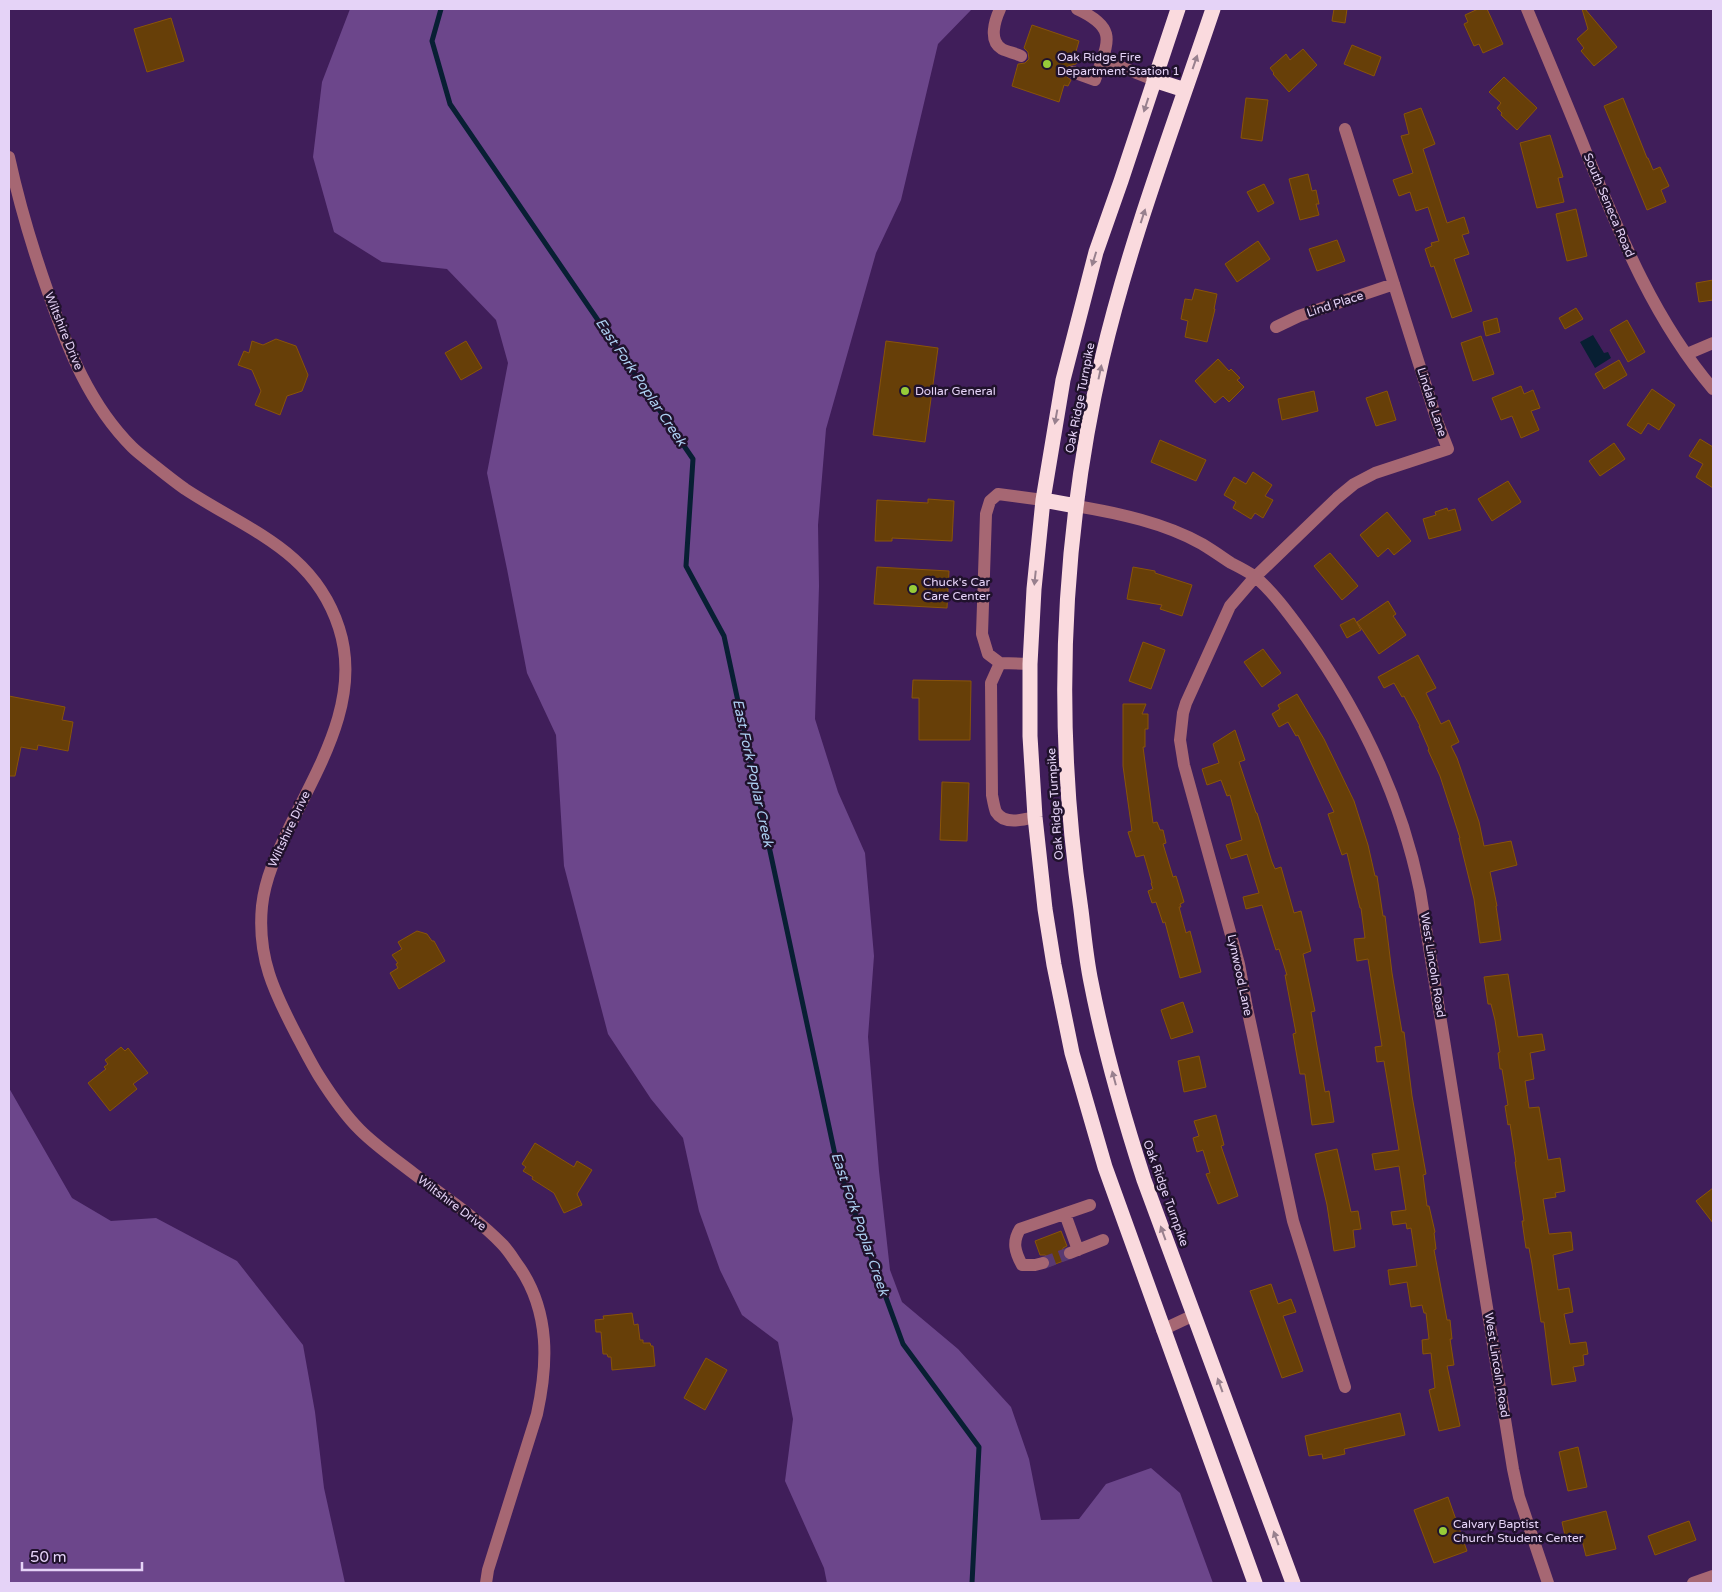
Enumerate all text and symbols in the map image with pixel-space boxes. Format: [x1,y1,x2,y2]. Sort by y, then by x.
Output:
place label: Oak Ridge Fire Department Station 1 [1057,50,1180,78]
one-way arrow [1192,54,1199,69]
marker: Oak Ridge Fire Department Station 1 [1041,58,1053,70]
one-way arrow [1141,97,1149,112]
street label: South Seneca Road [1581,151,1637,259]
one-way arrow [1140,208,1147,223]
one-way arrow [1089,251,1097,266]
street label: Lind Place [1305,288,1365,320]
street label: Wiltshire Drive [42,290,86,372]
water label: East Fork Poplar Creek [592,315,691,450]
street label: Oak Ridge Turnpike [1062,341,1098,454]
one-way arrow [1096,364,1104,380]
street label: Lindale Lane [1414,366,1450,439]
place label: Dollar General [915,384,996,398]
marker: Dollar General [899,385,911,397]
one-way arrow [1052,409,1060,424]
one-way arrow [1031,570,1039,586]
place label: Chuck's Car Care Center [923,575,991,603]
marker: Chuck's Car Care Center [907,583,919,595]
water label: East Fork Poplar Creek [729,698,777,850]
street label: Oak Ridge Turnpike [1044,747,1066,860]
street label: Wiltshire Drive [265,788,313,869]
street label: West Lincoln Road [1418,911,1448,1019]
street label: Lynwood Lane [1225,933,1256,1017]
one-way arrow [1110,1070,1118,1085]
street label: Oak Ridge Turnpike [1140,1138,1192,1248]
water label: East Fork Poplar Creek [827,1150,893,1299]
street label: Wiltshire Drive [415,1173,489,1234]
one-way arrow [1159,1225,1166,1240]
street label: West Lincoln Road [1482,1311,1512,1419]
one-way arrow [1215,1378,1223,1392]
place label: Calvary Baptist Church Student Center [1453,1517,1584,1545]
marker: Calvary Baptist Church Student Center [1437,1525,1449,1537]
one-way arrow [1272,1530,1279,1545]
scale bar [22,1540,142,1572]
text: 50 m [30,1548,67,1566]

